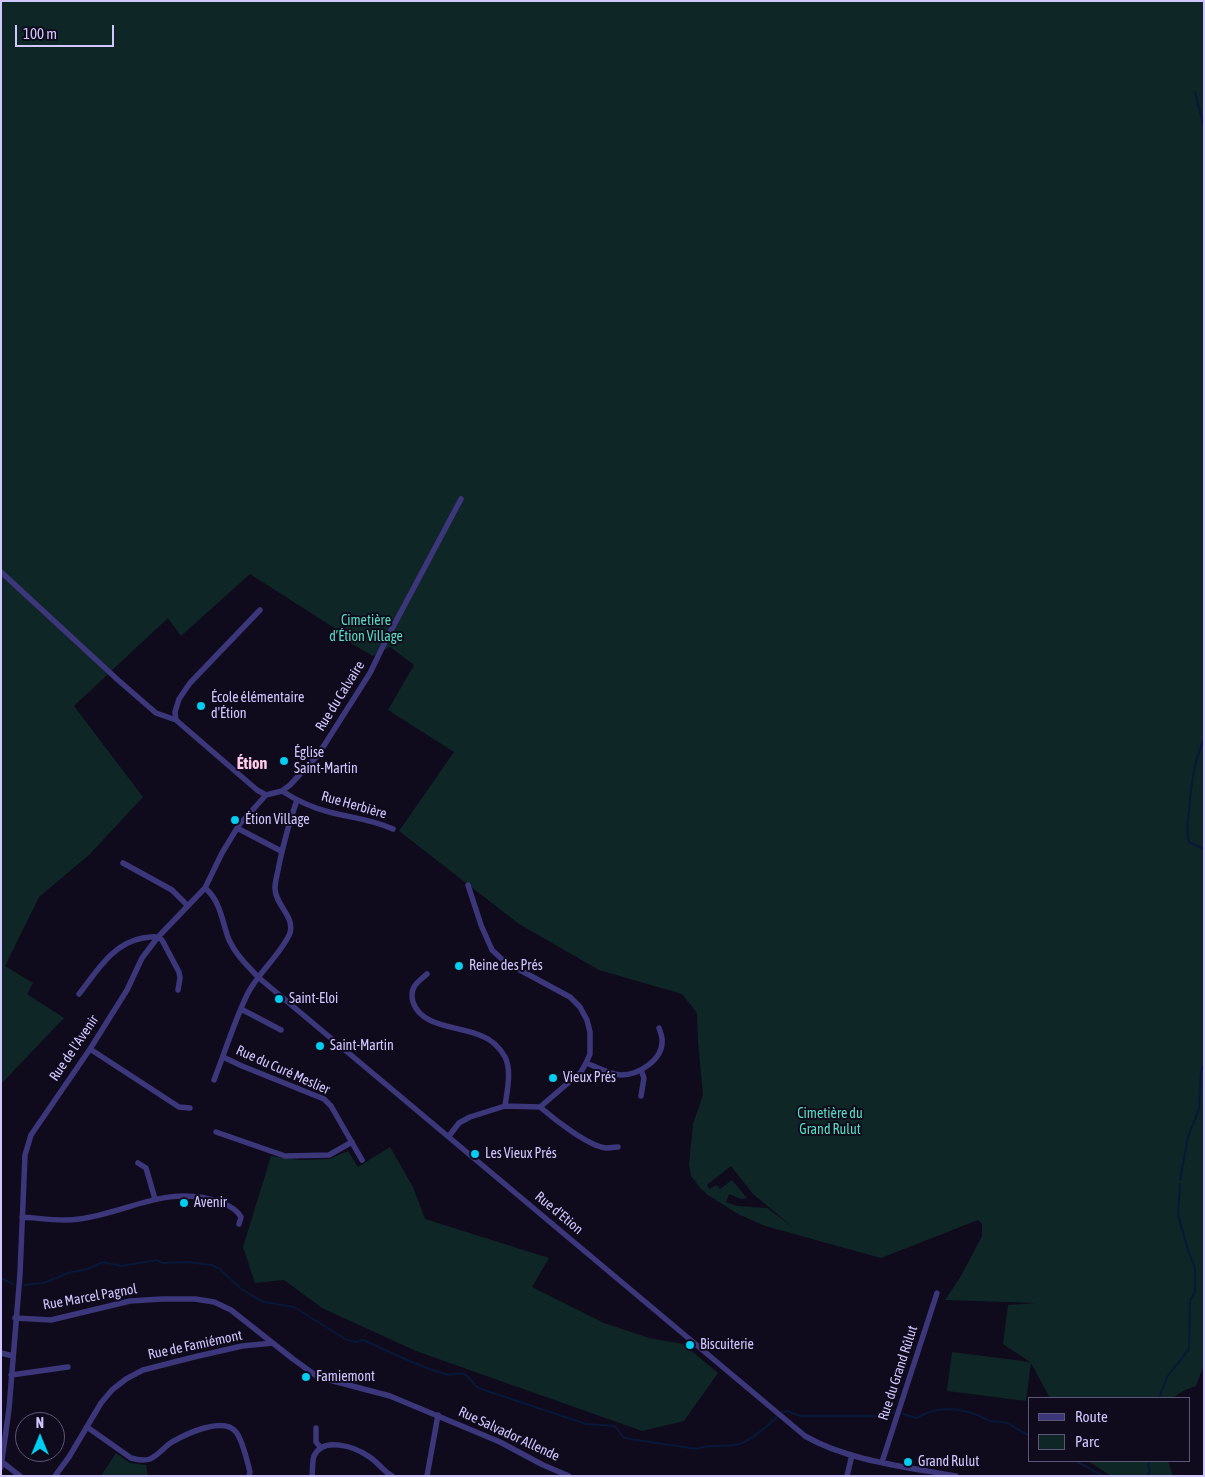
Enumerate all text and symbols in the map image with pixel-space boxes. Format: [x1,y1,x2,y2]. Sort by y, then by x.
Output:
scale bar [18,15,116,47]
text: 100 m [23,25,57,42]
park label: Cimetière d’Étion Village [329,613,403,646]
street label: Rue du Calvaire [312,658,368,734]
place label: École élémentaire d'Étion [211,690,304,722]
marker: École élémentaire d'Étion [195,700,207,712]
place label: Église Saint-Martin [294,745,358,778]
district label: Étion [237,754,267,774]
marker: Église Saint-Martin [278,755,290,767]
street label: Rue Herbière [319,788,389,822]
place label: Étion Village [245,812,310,828]
marker: Étion Village [229,814,241,826]
place label: Reine des Prés [469,958,543,974]
marker: Reine des Prés [453,960,465,972]
place label: Saint-Eloi [289,991,338,1007]
marker: Saint-Eloi [273,993,285,1005]
street label: Rue de l'Avenir [46,1012,102,1084]
place label: Saint-Martin [330,1038,394,1054]
marker: Saint-Martin [314,1040,326,1052]
street label: Rue du Curé Meslier [233,1042,333,1098]
place label: Vieux Prés [563,1070,616,1086]
marker: Vieux Prés [547,1072,559,1084]
park label: Cimetière du Grand Rulut [797,1106,863,1138]
place label: Les Vieux Prés [485,1146,557,1162]
marker: Les Vieux Prés [469,1148,481,1160]
street label: Rue d'Etion [532,1188,586,1238]
place label: Avenir [194,1195,227,1211]
marker: Avenir [178,1197,190,1209]
street label: Rue Marcel Pagnol [42,1280,138,1314]
street label: Rue du Grand Rûlut [875,1323,921,1423]
street label: Rue de Famiémont [146,1327,244,1363]
place label: Biscuiterie [700,1337,754,1353]
marker: Biscuiterie [684,1339,696,1351]
place label: Famiemont [316,1369,375,1385]
marker: Famiemont [300,1371,312,1383]
legend [1028,1397,1190,1462]
street label: Rue Salvador Allende [456,1403,562,1465]
text: Route [1075,1408,1108,1425]
north arrow [15,1412,65,1462]
text: N [36,1415,44,1431]
text: Parc [1075,1433,1099,1450]
place label: Grand Rulut [918,1454,979,1470]
marker: Grand Rulut [902,1456,914,1468]

